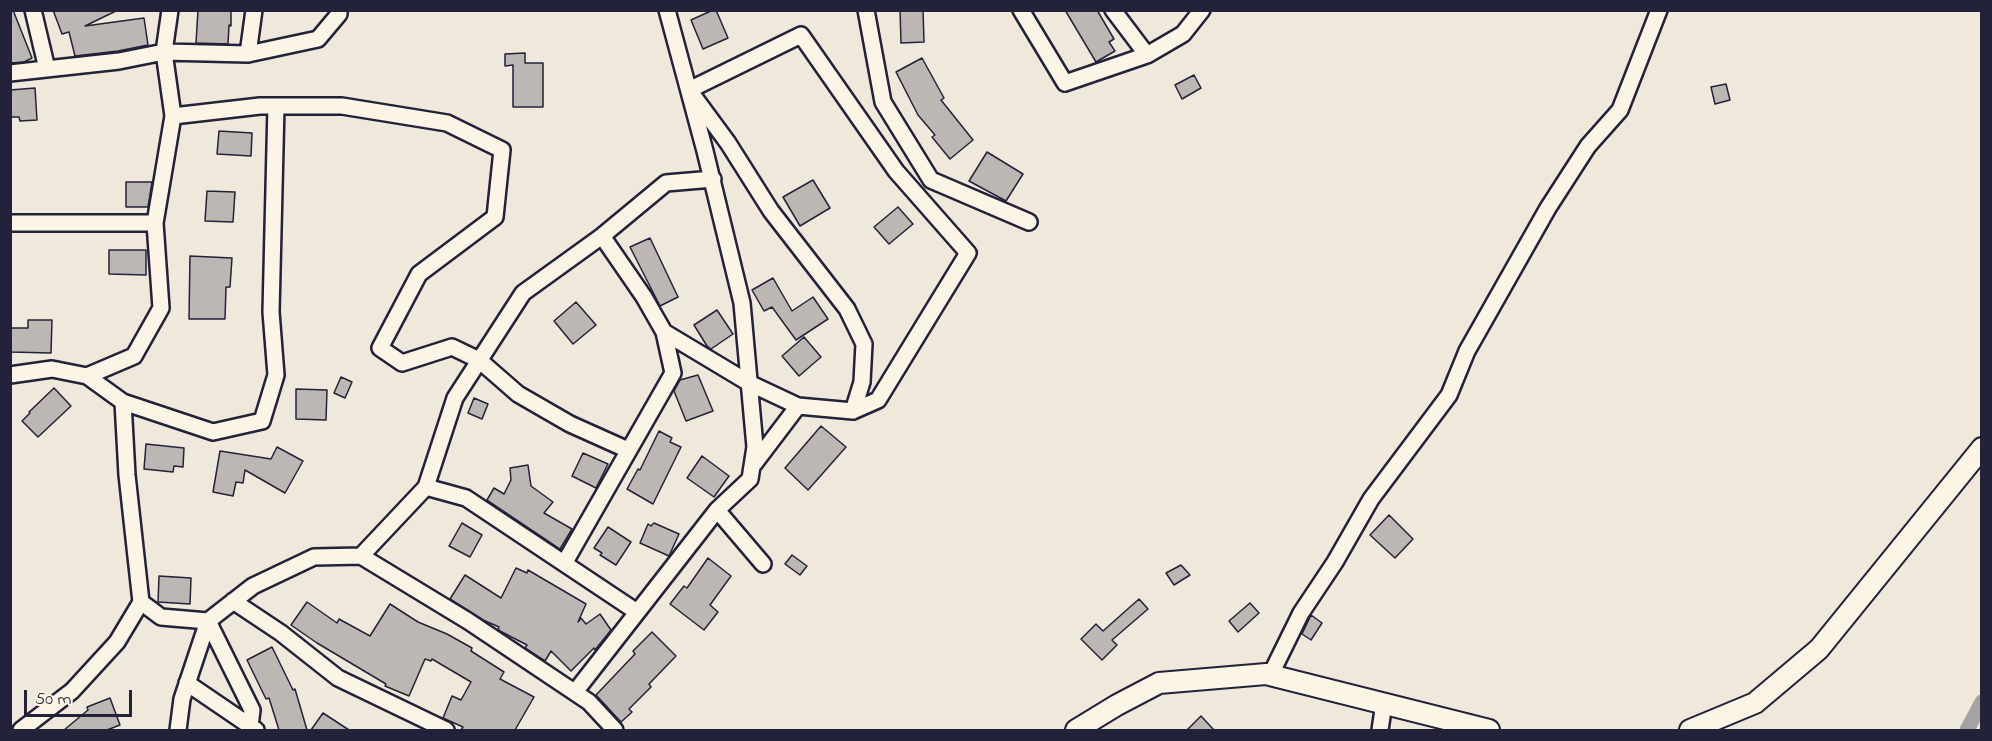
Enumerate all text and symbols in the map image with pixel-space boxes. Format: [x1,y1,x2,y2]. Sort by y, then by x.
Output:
scale bar [27,678,135,716]
text: 50 m [35,687,72,713]

